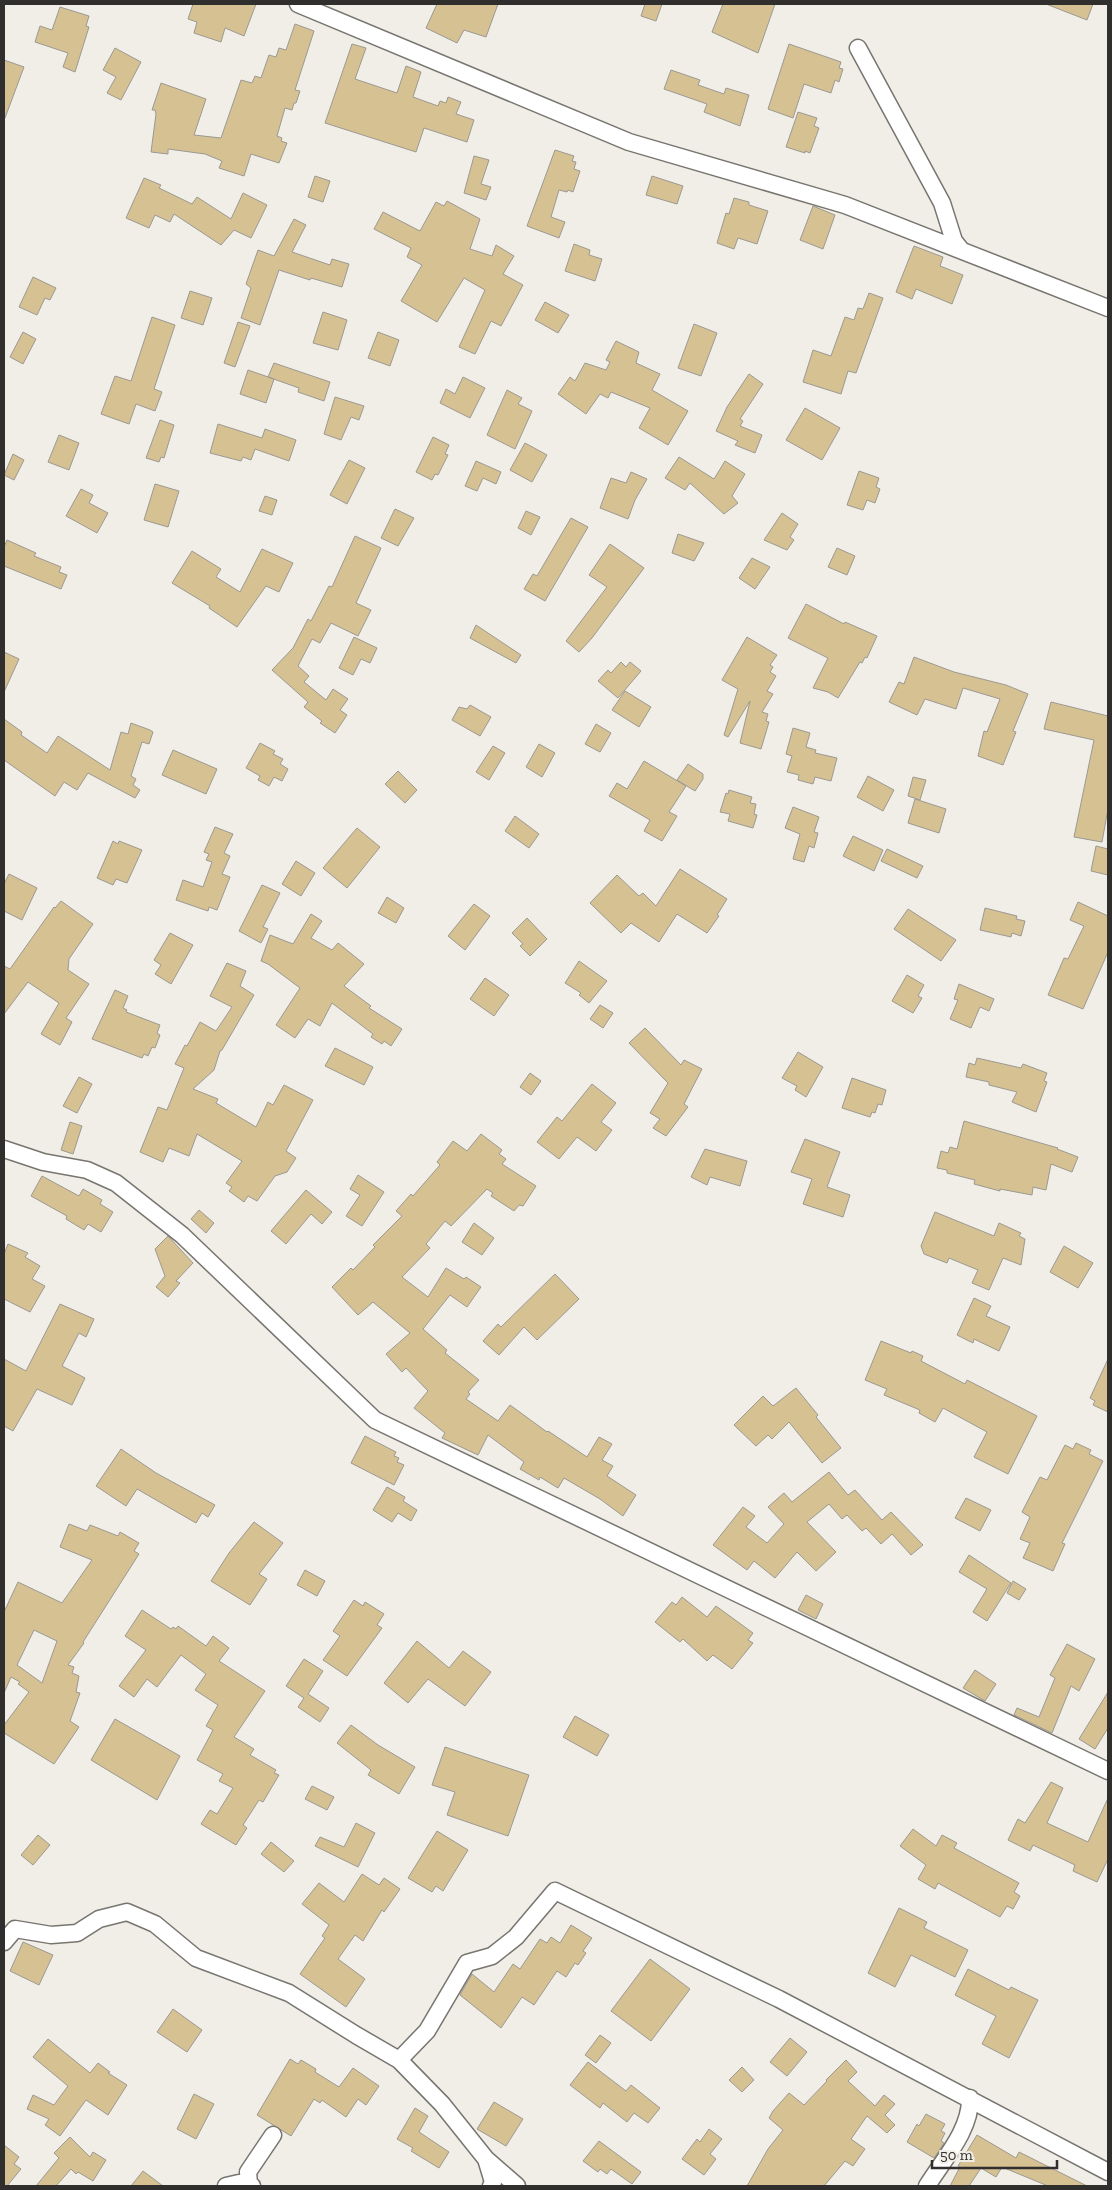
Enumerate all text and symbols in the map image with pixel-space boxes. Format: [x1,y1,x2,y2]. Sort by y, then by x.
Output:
scale bar [932,2138,1057,2170]
text: 50 m [940,2146,973,2164]

